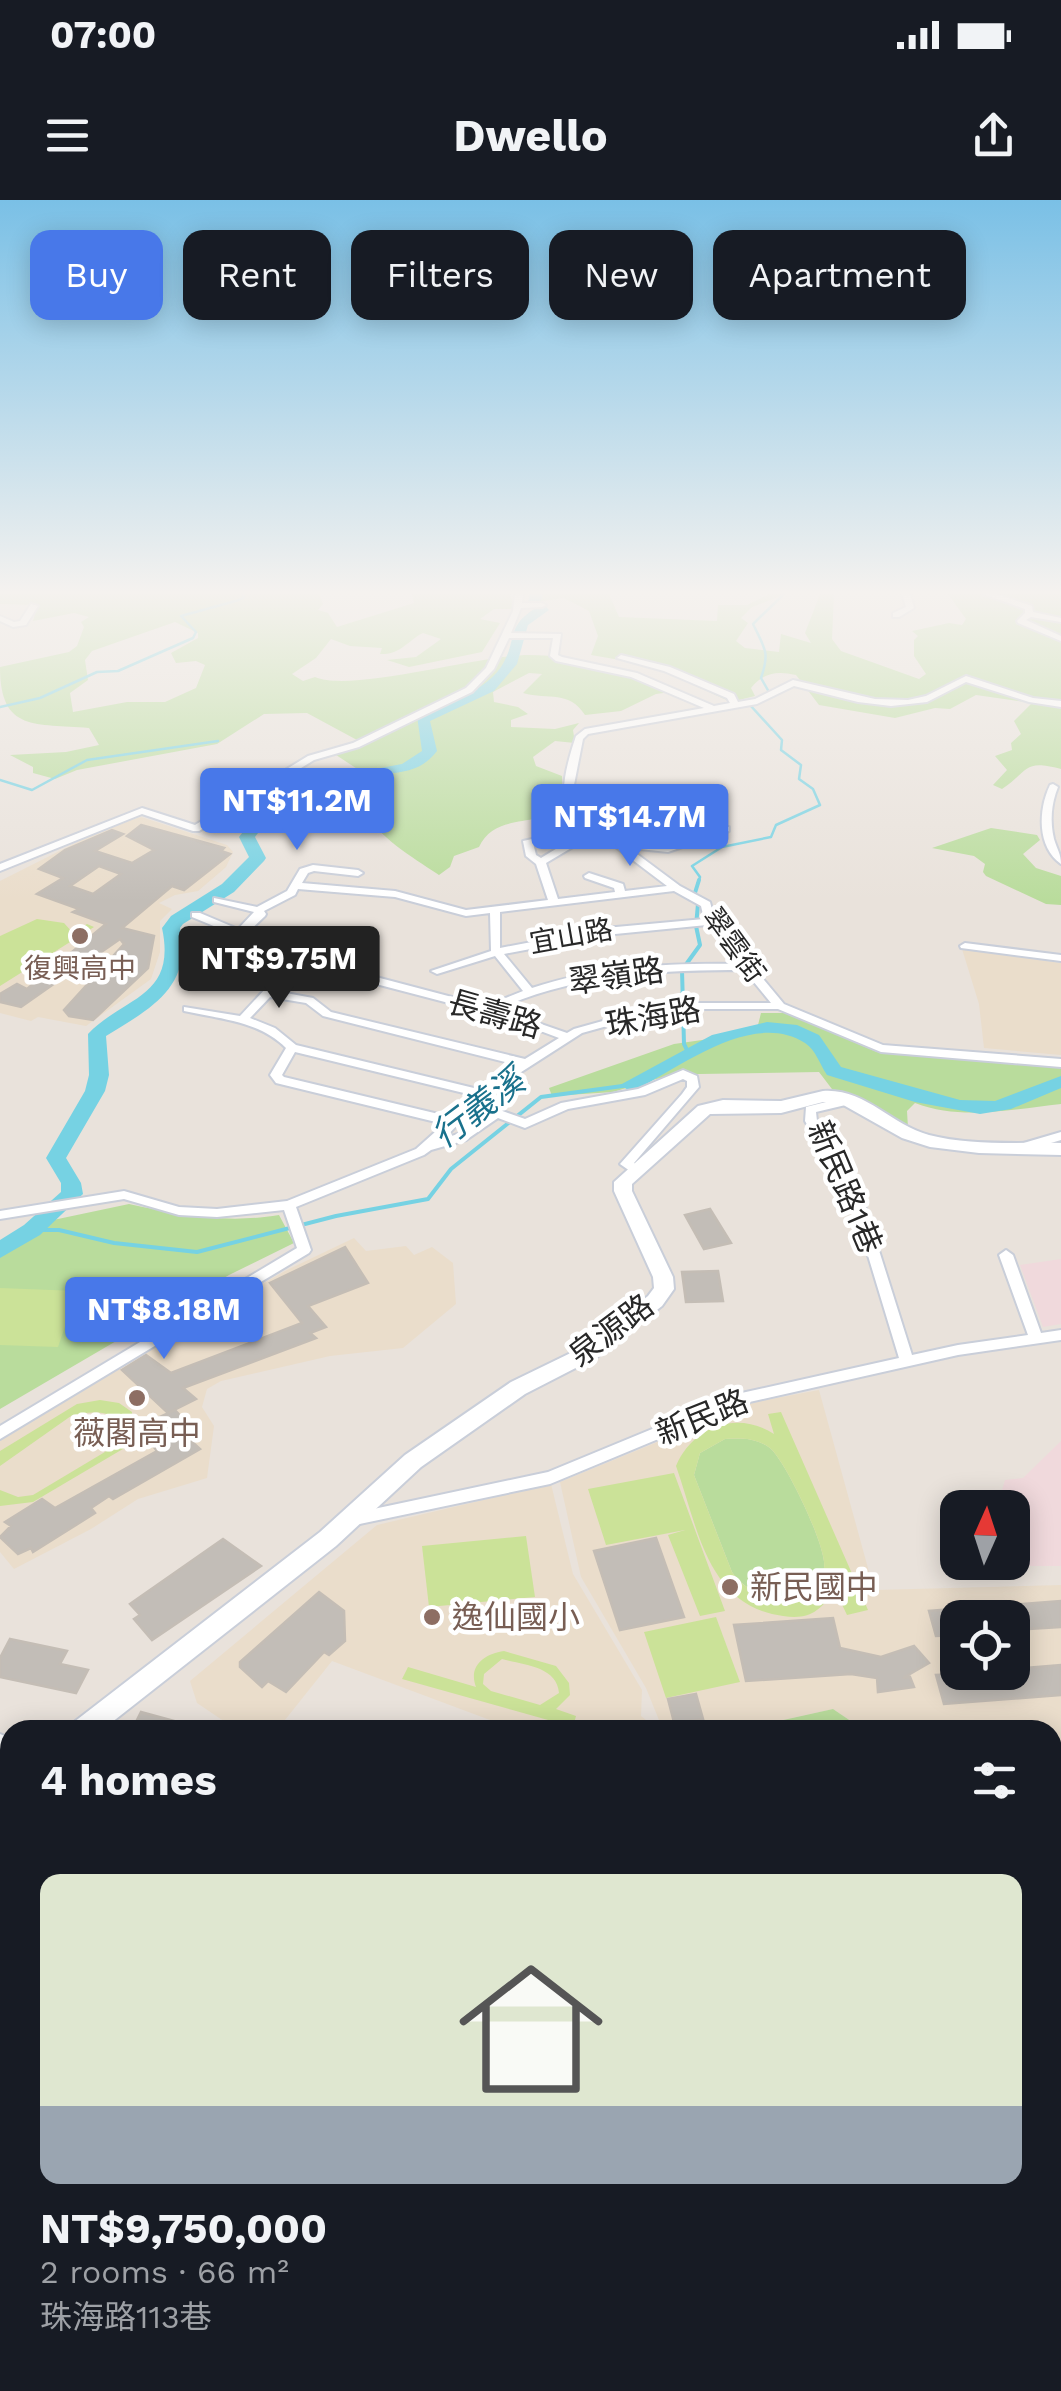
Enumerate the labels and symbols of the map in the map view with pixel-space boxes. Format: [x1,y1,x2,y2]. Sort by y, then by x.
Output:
pin: NT$11.2M [194,768,400,853]
pin: NT$14.7M [527,784,733,869]
street label: 翠雲街 [696,901,772,989]
street label: 宜山路 [527,912,615,960]
marker: 復興高中 [69,925,91,947]
pin: NT$9.75M [176,926,382,1011]
street label: 翠嶺路 [566,951,666,1001]
place label: 復興高中 [24,952,136,985]
street label: 長壽路 [444,983,546,1045]
street label: 珠海路 [602,990,704,1044]
water label: 行義溪 [423,1057,537,1156]
street label: 新民路1巷 [800,1115,890,1259]
pin: NT$8.18M [61,1277,267,1362]
street label: 泉源路 [561,1286,661,1374]
street label: 新民路 [650,1381,754,1453]
marker: 薇閣高中 [126,1387,148,1409]
place label: 薇閣高中 [73,1414,201,1452]
north arrow [940,1490,1030,1580]
place label: 新民國中 [750,1568,878,1606]
marker: 新民國中 [719,1576,741,1598]
place label: 逸仙國小 [452,1598,580,1636]
marker: 逸仙國小 [421,1606,443,1628]

